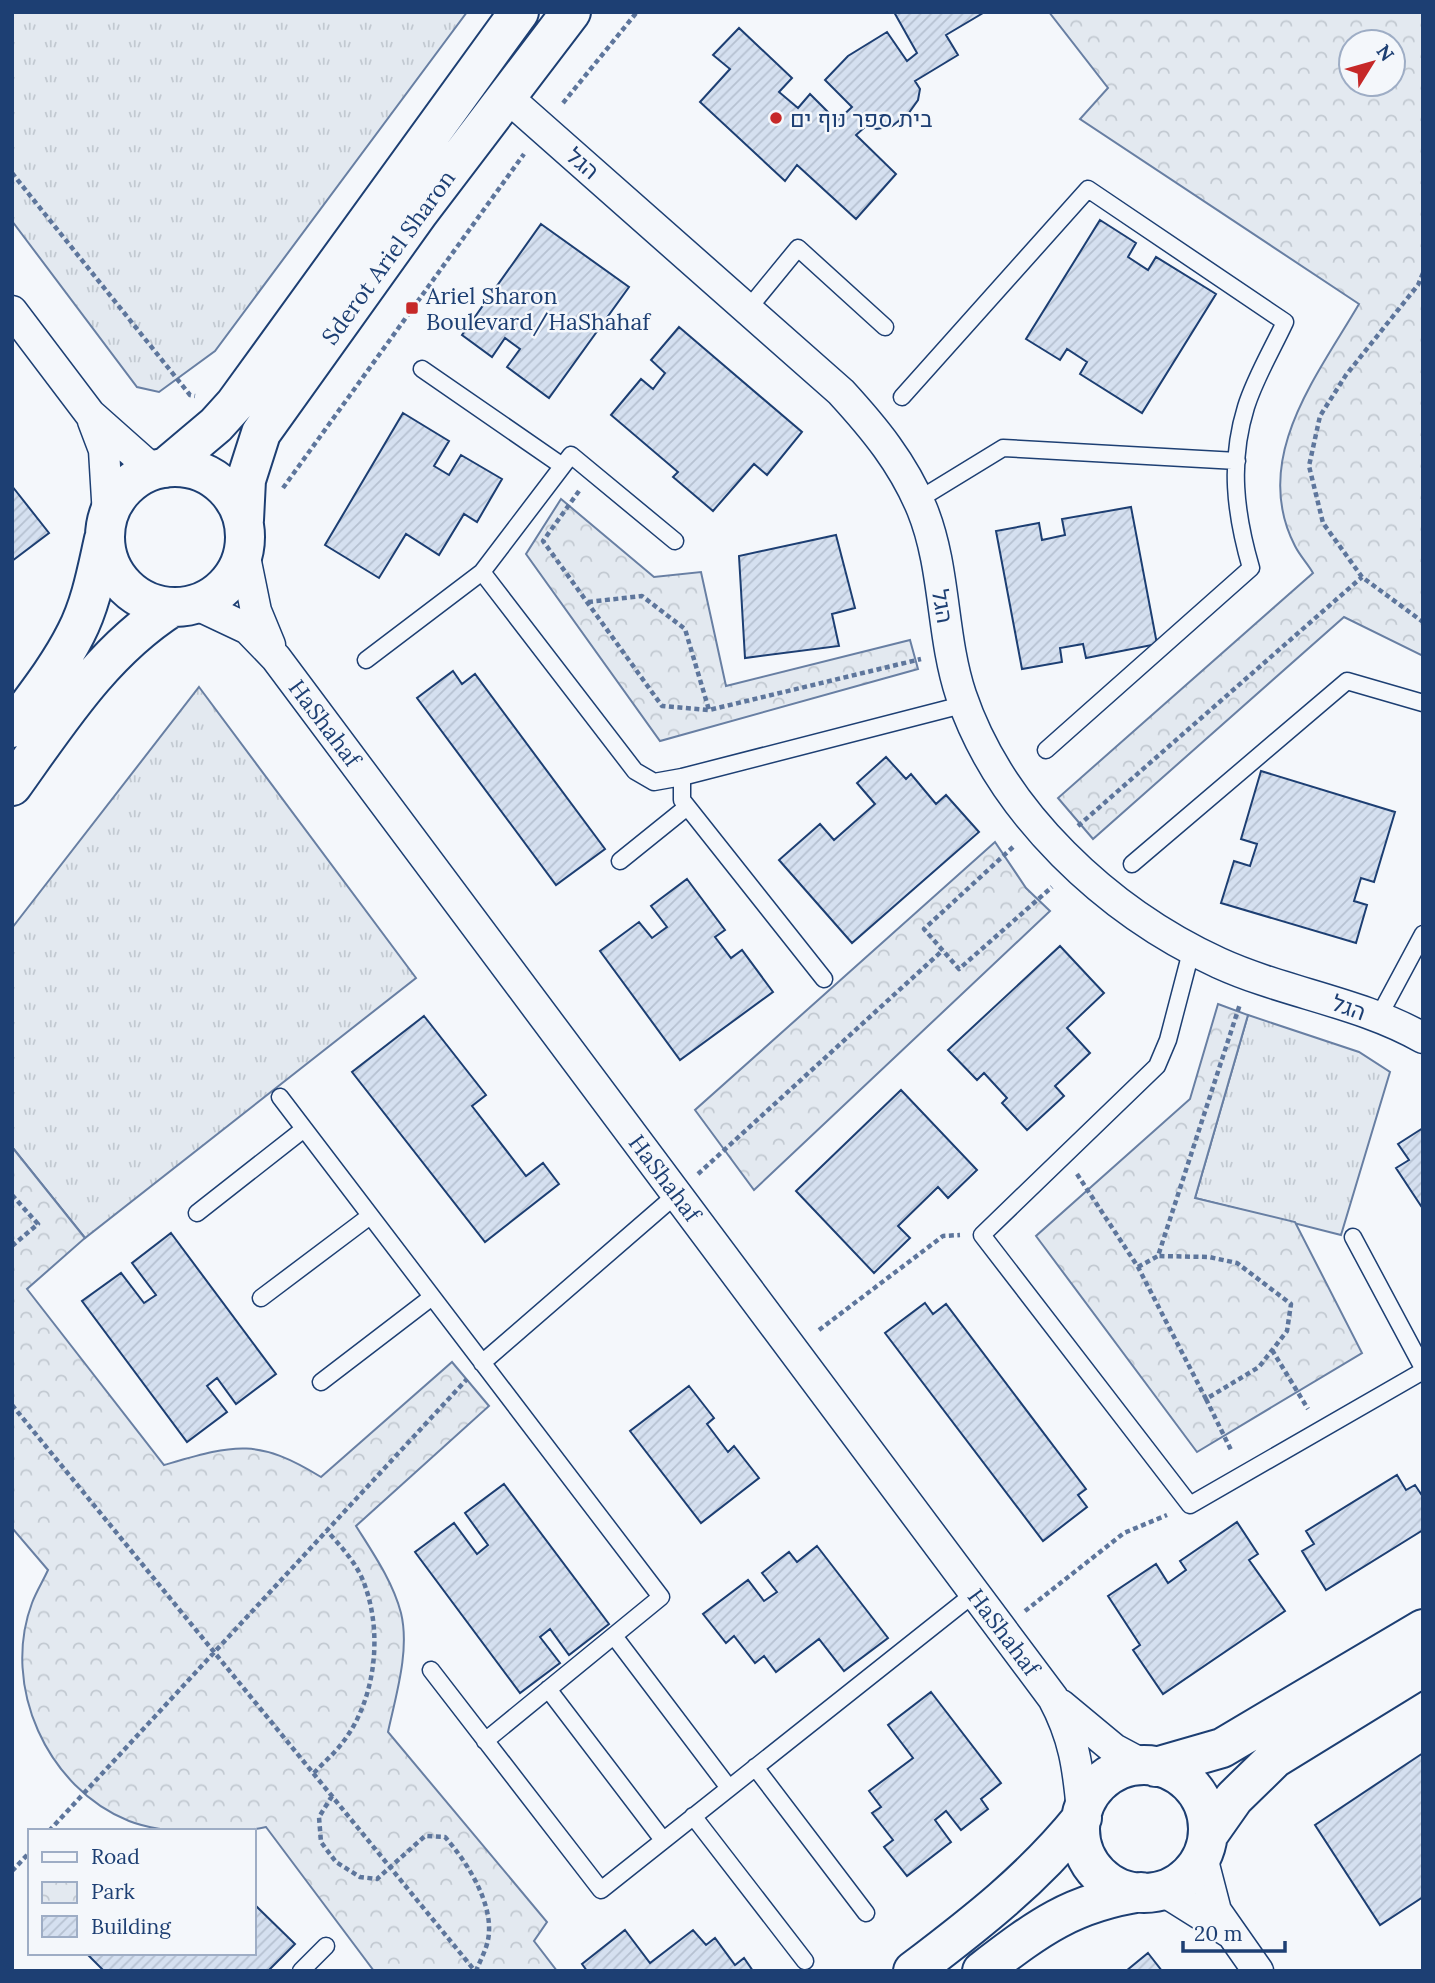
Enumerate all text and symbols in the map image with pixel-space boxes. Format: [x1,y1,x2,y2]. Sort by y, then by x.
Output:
north arrow [1337,28,1407,98]
text: N [1372,40,1400,66]
place label: בית ספר נוף ים [790,104,932,133]
marker: בית ספר נוף ים [768,110,784,126]
street label: הגל [561,141,605,185]
street label: Sderot Ariel Sharon [315,164,461,350]
place label: Ariel Sharon Boulevard/HaShahaf [425,281,652,337]
marker: Ariel Sharon Boulevard/HaShahaf [404,300,420,316]
street label: הגל [926,587,960,625]
street label: HaShahaf [283,674,369,774]
street label: הגל [1328,988,1370,1026]
street label: HaShahaf [623,1129,709,1229]
street label: HaShahaf [962,1583,1048,1683]
legend [28,1829,256,1955]
text: Road [91,1843,140,1870]
text: Park [91,1878,135,1905]
scale bar [1183,1910,1284,1954]
text: Building [91,1913,171,1940]
text: 20 m [1194,1920,1243,1947]

